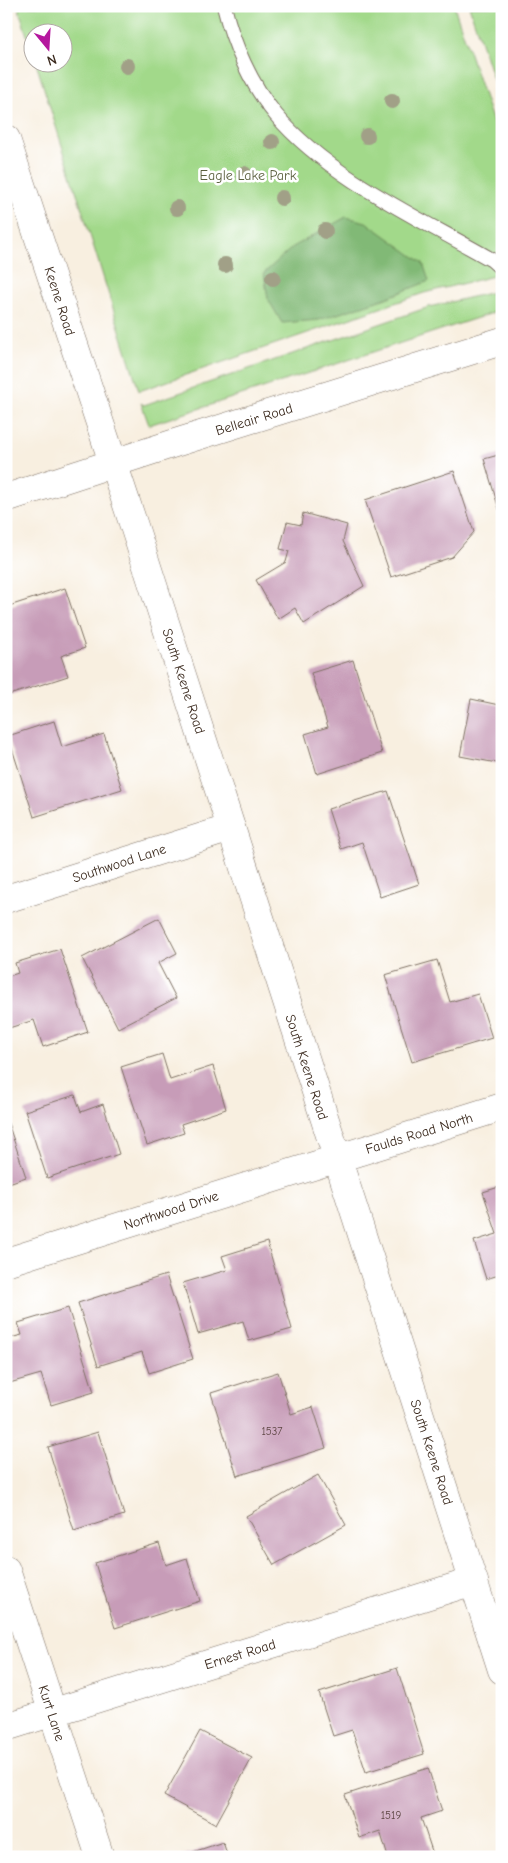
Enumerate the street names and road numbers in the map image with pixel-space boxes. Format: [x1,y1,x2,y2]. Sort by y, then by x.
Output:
street label: Keene Road [40,265,79,338]
street label: Belleair Road [214,400,295,439]
street label: South Keene Road [158,626,209,736]
street label: Southwood Lane [70,840,168,887]
street label: South Keene Road [281,1012,332,1122]
street label: Faulds Road North [363,1109,475,1158]
street label: Northwood Drive [122,1187,221,1234]
street label: South Keene Road [406,1397,457,1507]
street label: Ernest Road [203,1636,278,1673]
street label: Kurt Lane [34,1683,69,1743]

